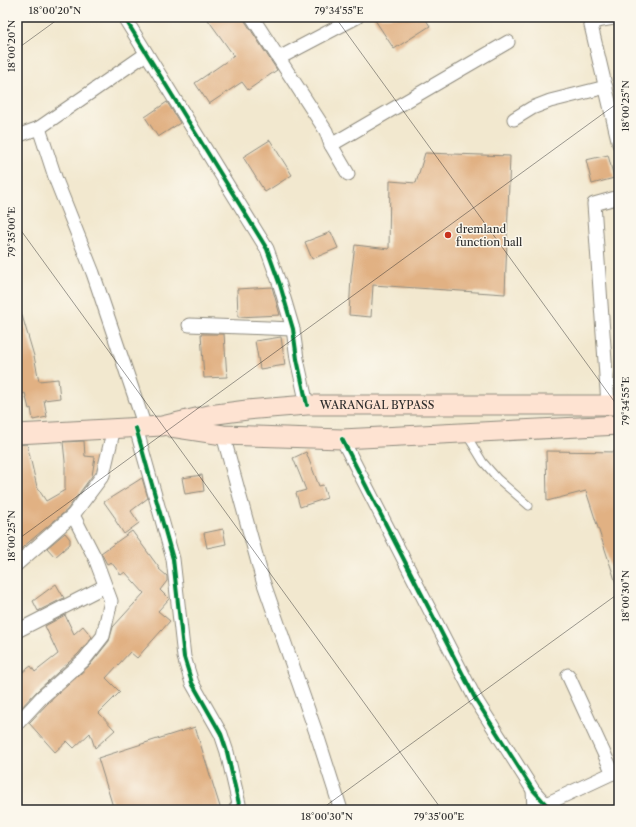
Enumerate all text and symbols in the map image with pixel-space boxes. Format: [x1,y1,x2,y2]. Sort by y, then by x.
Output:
text: 18°00'20"N [29,4,81,17]
text: 79°34'55"E [315,4,364,17]
text: 18°00'20"N [5,20,18,72]
text: 18°00'25"N [619,80,632,132]
text: 79°35'00"E [5,207,18,257]
place label: dremland function hall [456,222,523,249]
marker: dremland function hall [443,230,453,240]
text: 79°34'55"E [619,376,632,425]
street label: WARANGAL BYPASS [319,398,434,412]
text: 18°00'25"N [5,510,18,562]
text: 18°00'30"N [619,570,632,622]
text: 18°00'30"N [301,810,353,823]
text: 79°35'00"E [414,810,464,823]

